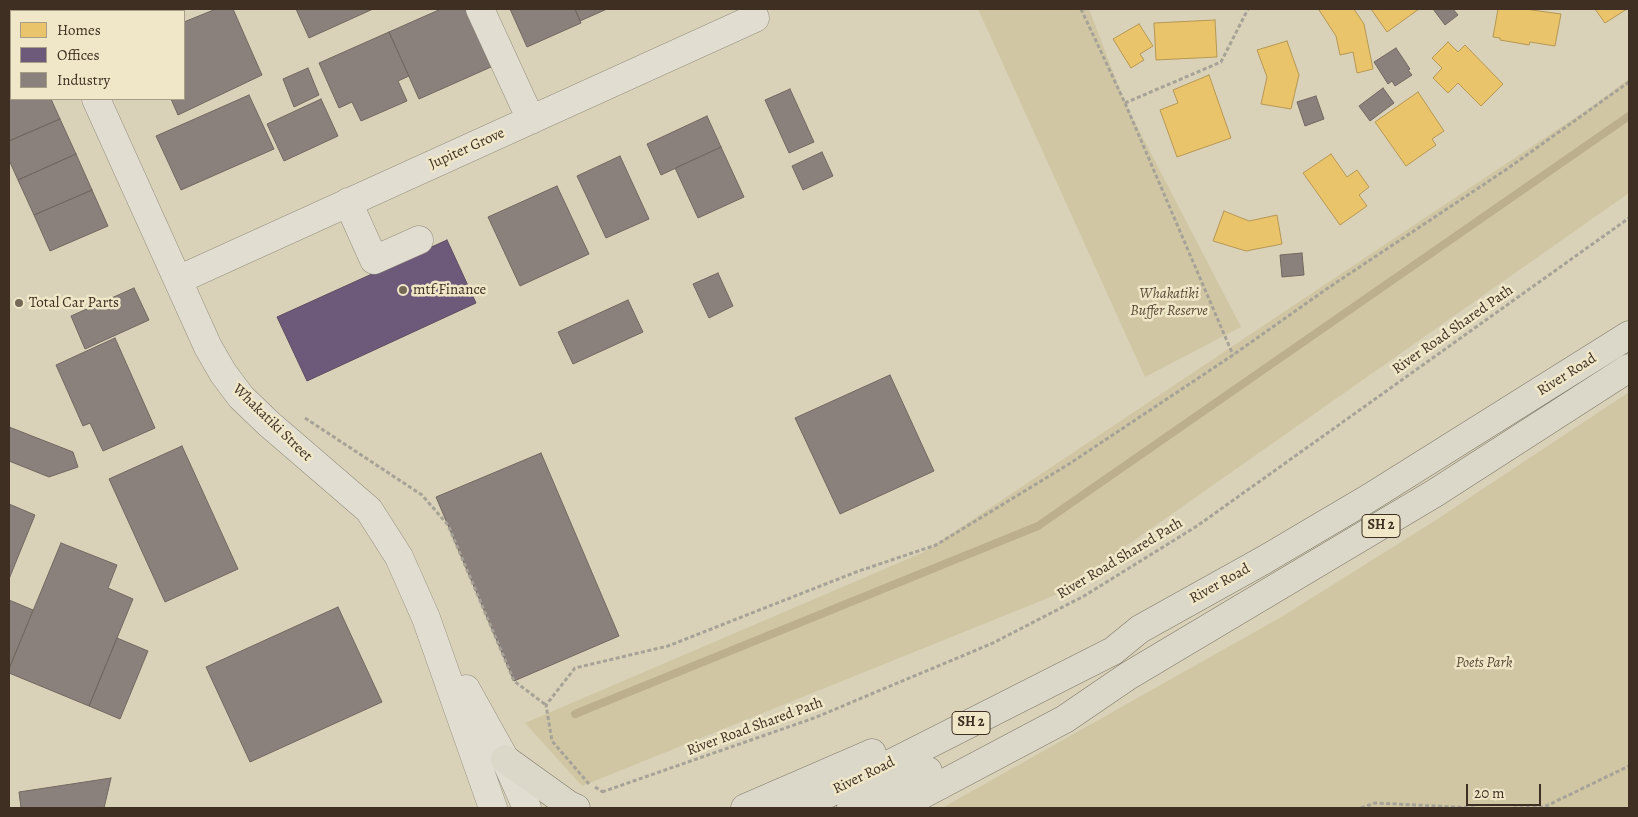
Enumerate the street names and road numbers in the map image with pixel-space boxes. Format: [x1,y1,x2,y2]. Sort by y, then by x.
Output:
street label: Jupiter Grove [426,124,508,174]
street label: River Road Shared Path [1389,282,1517,378]
street label: River Road [1534,350,1600,400]
street label: Whakatiki Street [228,381,316,465]
street label: River Road Shared Path [1054,514,1186,604]
road number: SH 2 [1362,514,1400,538]
street label: River Road [1187,560,1253,608]
street label: River Road Shared Path [685,694,825,760]
road number: SH 2 [952,711,990,734]
street label: River Road [830,753,898,799]

